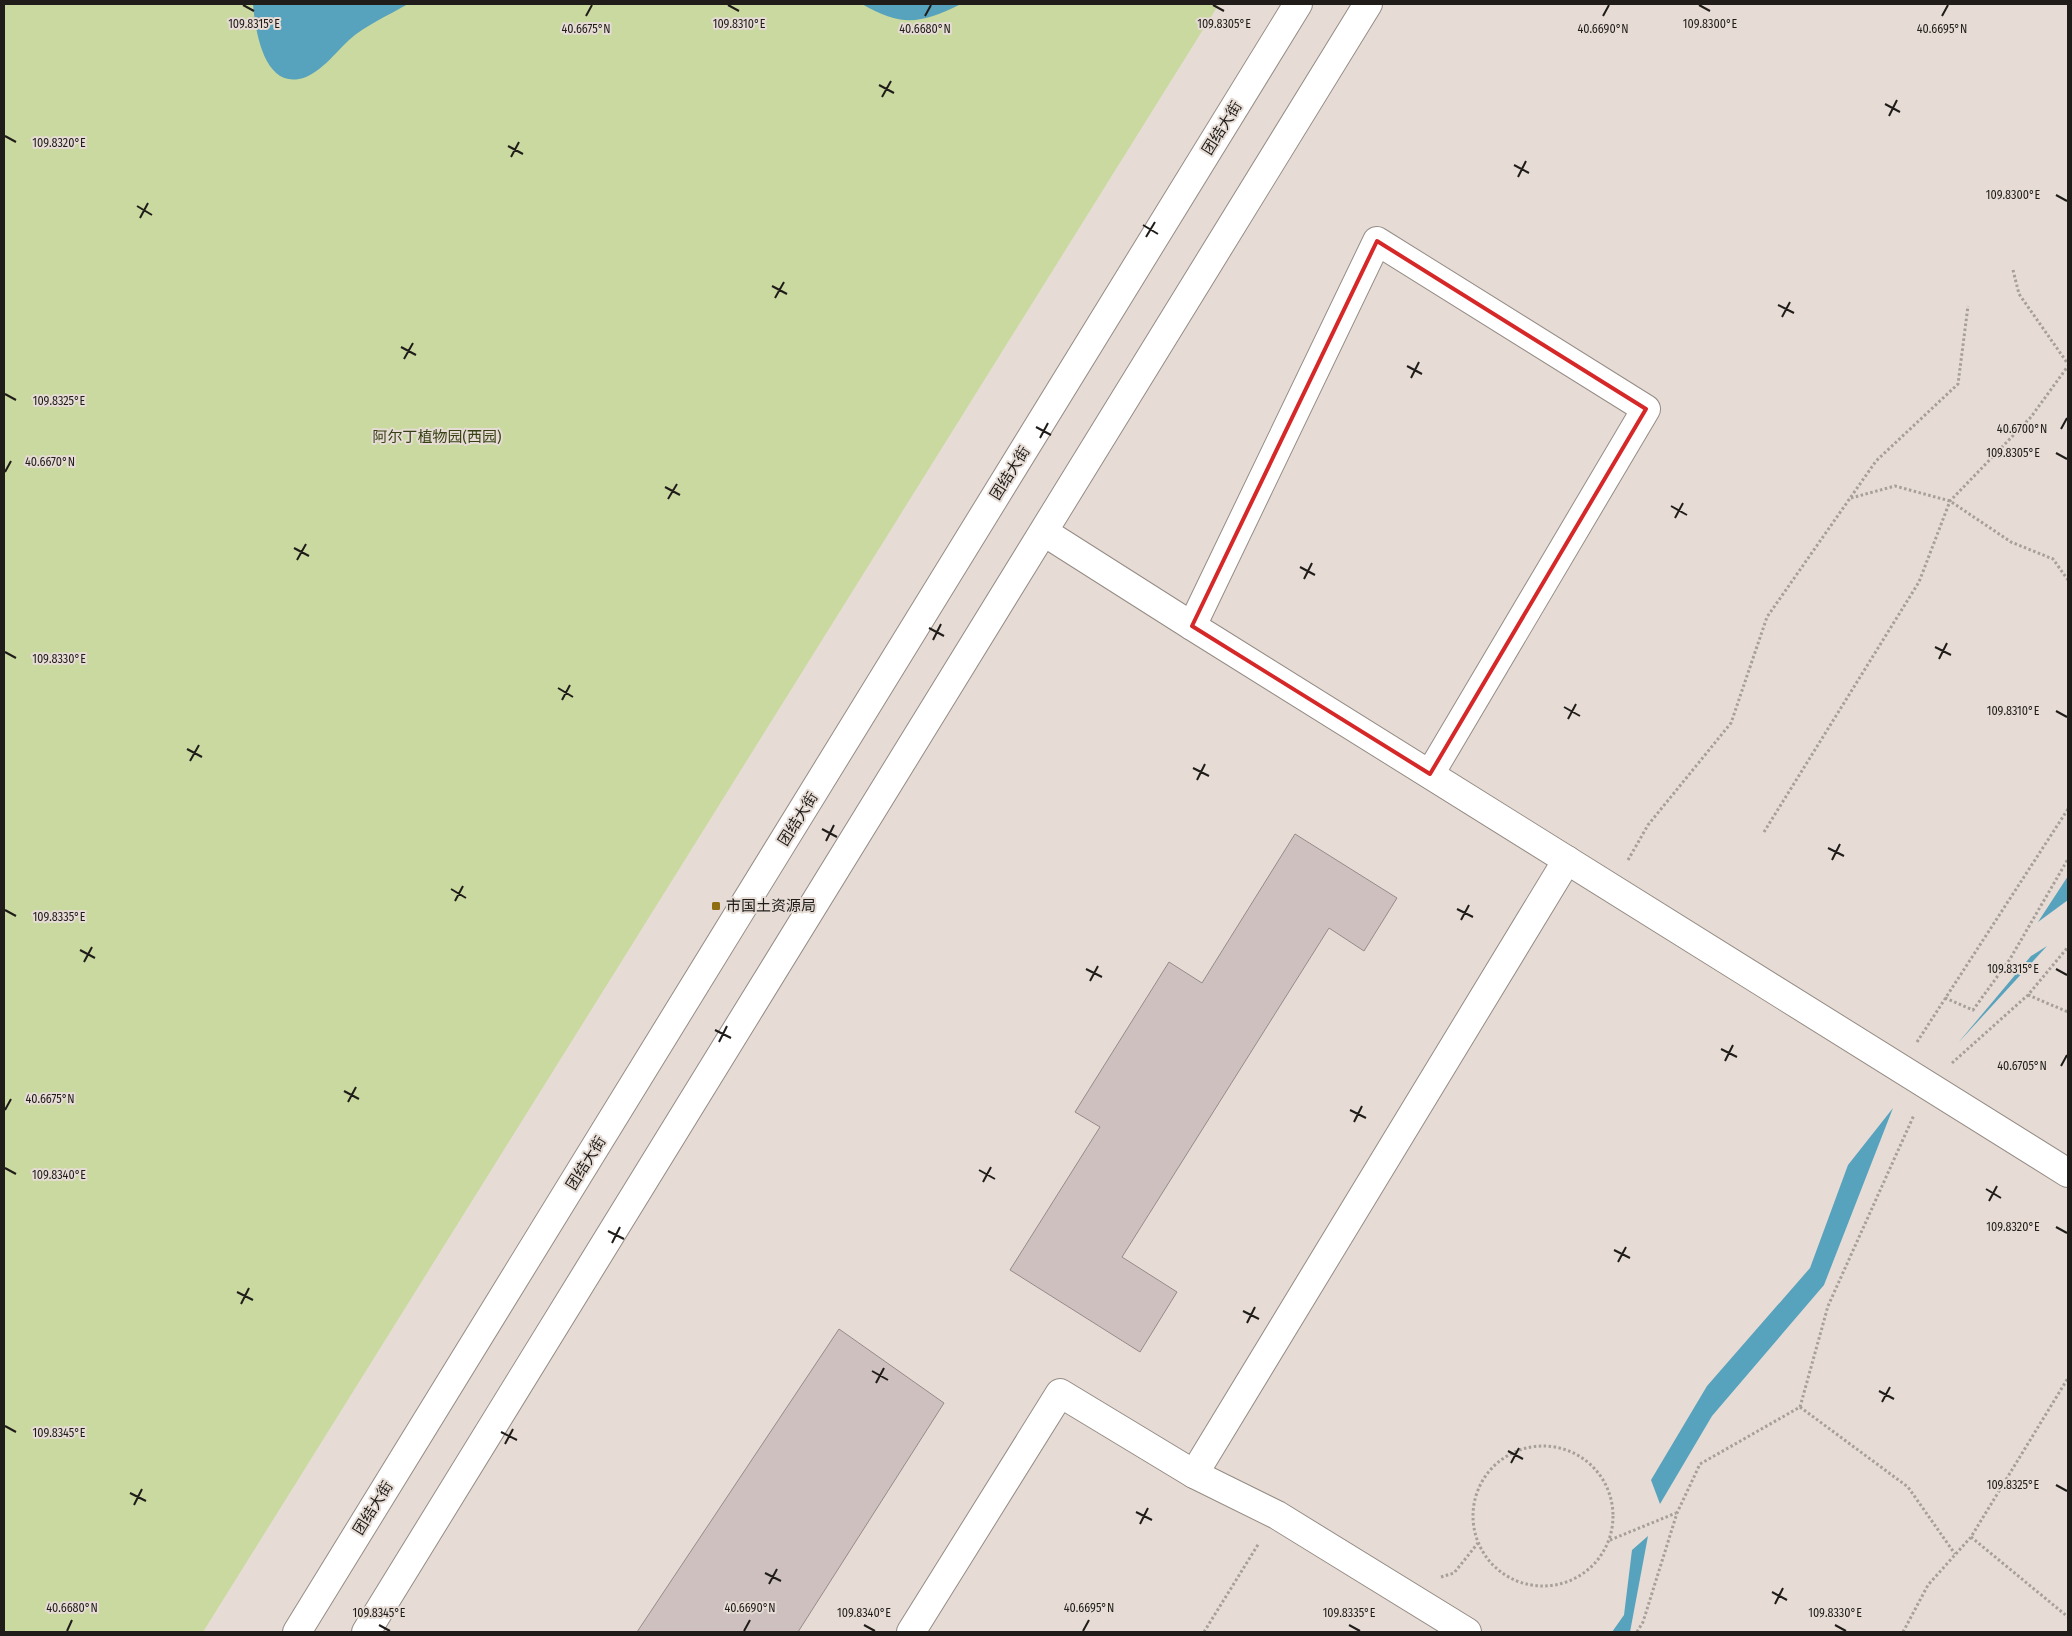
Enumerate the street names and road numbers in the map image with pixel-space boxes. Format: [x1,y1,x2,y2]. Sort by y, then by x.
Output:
street label: 团结大街 [1198,98,1246,158]
street label: 团结大街 [986,443,1034,503]
street label: 团结大街 [774,789,822,849]
street label: 团结大街 [562,1133,610,1193]
street label: 团结大街 [349,1478,397,1538]

